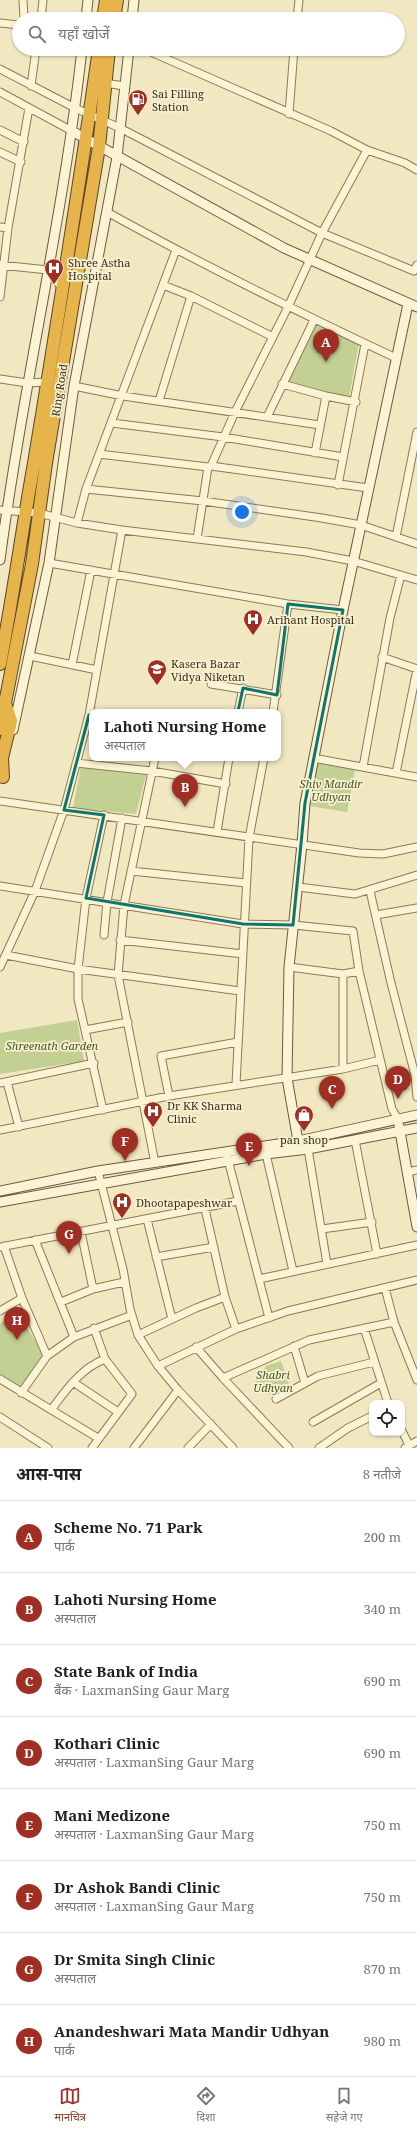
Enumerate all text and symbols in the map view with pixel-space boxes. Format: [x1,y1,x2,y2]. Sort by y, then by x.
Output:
search box [12,12,405,56]
icon: search [26,23,48,45]
text: यहाँ खोजें [58,23,110,43]
place label: Sai Filling Station [152,86,204,114]
fuel station icon: Sai Filling Station [127,88,149,116]
place label: Shree Astha Hospital [68,255,131,283]
hospital icon: Shree Astha Hospital [43,257,65,285]
pin: A [313,329,339,362]
street label: Ring Road [47,362,71,417]
your location [232,502,252,522]
hospital icon: Arihant Hospital [242,608,264,636]
place label: Arihant Hospital [267,612,355,627]
place label: Kasera Bazar Vidya Niketan [171,656,245,684]
school or university icon: Kasera Bazar Vidya Niketan [146,658,168,686]
popup [89,709,281,761]
text: Lahoti Nursing Home [104,716,266,736]
text: अस्पताल [104,736,146,754]
pin: B [172,774,198,807]
park label: Shiv Mandir Udhyan [300,776,363,804]
park label: Shreenath Garden [6,1038,99,1053]
pin: D [385,1066,411,1099]
pin: C [319,1076,345,1109]
place label: Dr KK Sharma Clinic [167,1098,242,1126]
hospital icon: Dr KK Sharma Clinic [142,1100,164,1128]
shop icon: pan shop [293,1104,315,1132]
pin: F [112,1128,138,1161]
place label: pan shop [280,1132,328,1147]
pin: E [236,1133,262,1166]
hospital icon: Dhootapapeshwar [111,1191,133,1219]
place label: Dhootapapeshwar [136,1195,233,1210]
pin: G [56,1221,82,1254]
pin: H [4,1307,30,1340]
park label: Shabri Udhyan [253,1367,293,1395]
map controls [369,1400,405,1436]
button: locate [369,1400,405,1436]
text: आस-पास [16,1462,81,1485]
text: 8 नतीजे [363,1465,401,1483]
text: Scheme No. 71 Park [54,1517,203,1537]
text: A [24,1528,34,1546]
text: 200 m [364,1528,401,1546]
text: पार्क [54,1537,75,1555]
text: Lahoti Nursing Home [54,1589,217,1609]
text: B [25,1600,33,1618]
text: 340 m [364,1600,401,1618]
text: अस्पताल [54,1609,96,1627]
text: State Bank of India [54,1661,198,1681]
text: C [25,1672,33,1690]
text: 690 m [364,1672,401,1690]
text: बैंक · LaxmanSing Gaur Marg [54,1681,229,1699]
text: Kothari Clinic [54,1733,160,1753]
text: D [24,1744,34,1762]
text: 690 m [364,1744,401,1762]
text: अस्पताल · LaxmanSing Gaur Marg [54,1753,254,1771]
text: Mani Medizone [54,1805,170,1825]
text: E [25,1816,33,1834]
text: 750 m [364,1816,401,1834]
text: अस्पताल · LaxmanSing Gaur Marg [54,1825,254,1843]
text: Dr Ashok Bandi Clinic [54,1877,220,1897]
text: F [25,1888,33,1906]
text: 750 m [364,1888,401,1906]
text: अस्पताल · LaxmanSing Gaur Marg [54,1897,254,1915]
text: Dr Smita Singh Clinic [54,1949,215,1969]
text: G [24,1960,34,1978]
text: 870 m [364,1960,401,1978]
text: अस्पताल [54,1969,96,1987]
text: Anandeshwari Mata Mandir Udhyan [54,2021,329,2041]
text: H [24,2032,34,2050]
text: 980 m [364,2032,401,2050]
text: पार्क [54,2041,75,2059]
tab: मानचित्र [54,2085,86,2125]
tab: दिशा [195,2085,217,2125]
tab: सहेजे गए [326,2085,362,2125]

